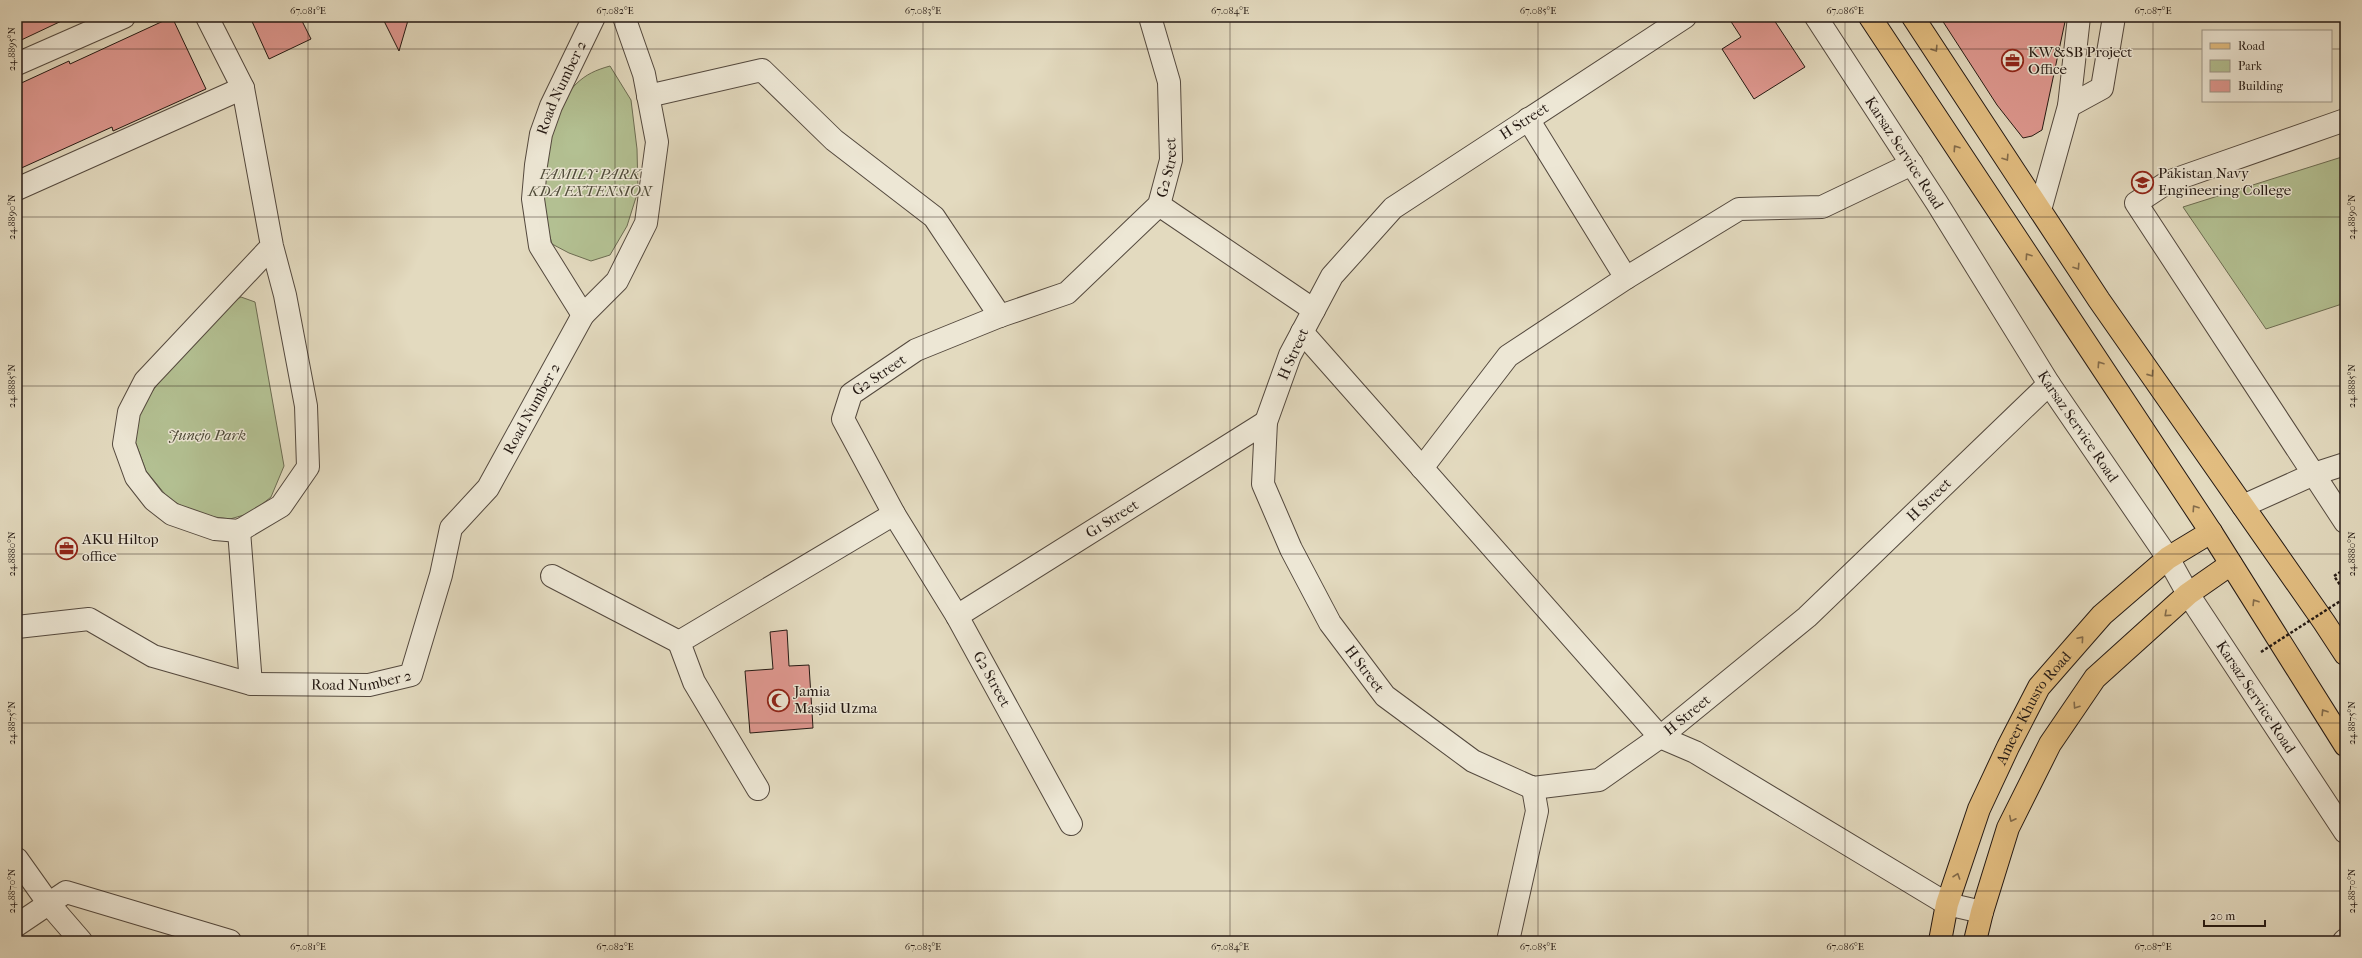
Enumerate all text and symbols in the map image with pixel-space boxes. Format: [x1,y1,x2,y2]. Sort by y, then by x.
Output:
text: 67.081°E [290,5,326,17]
text: 67.082°E [596,5,634,17]
text: 67.083°E [905,5,941,17]
text: 67.084°E [1211,5,1249,17]
text: 67.085°E [1520,5,1556,17]
text: 67.086°E [1826,5,1864,17]
text: 67.087°E [2134,5,2172,17]
text: 24.8895°N [6,27,18,71]
legend [2202,30,2332,102]
street label: Road Number 2 [533,37,590,137]
text: Road [2238,39,2265,53]
place label: KW&SB Project Office [2028,43,2133,78]
one-way arrow [1930,45,1938,52]
office icon: KW&SB Project Office [2000,48,2026,74]
text: Park [2238,59,2263,73]
text: Building [2238,79,2283,93]
street label: Karsaz Service Road [1861,93,1948,213]
street label: H Street [1496,98,1552,143]
street label: G2 Street [1152,137,1180,200]
one-way arrow [1954,145,1961,152]
one-way arrow [2001,154,2008,161]
place label: Pakistan Navy Engineering College [2158,164,2292,199]
park label: FAMILY PARK KDA EXTENSION [527,165,654,200]
school or university icon: Pakistan Navy Engineering College [2129,169,2155,195]
text: 24.8890°N [6,194,18,240]
text: 24.8890°N [2346,194,2358,240]
one-way arrow [2025,253,2033,260]
one-way arrow [2072,263,2080,270]
street label: H Street [1274,325,1313,383]
street label: G2 Street [849,350,910,400]
street label: Road Number 2 [499,360,564,457]
one-way arrow [2098,362,2105,369]
text: 24.8885°N [6,364,18,408]
text: 24.8885°N [2346,364,2358,408]
street label: Karsaz Service Road [2034,367,2123,486]
one-way arrow [2146,370,2154,377]
park label: Junejo Park [168,426,246,444]
street label: H Street [1903,474,1955,525]
street label: G1 Street [1082,495,1142,542]
one-way arrow [2192,505,2199,512]
place label: AKU Hiltop office [81,530,159,565]
text: 24.8880°N [6,531,18,577]
text: 24.8880°N [2346,531,2358,577]
office icon: AKU Hiltop office [53,535,79,561]
one-way arrow [2252,599,2260,606]
one-way arrow [2164,609,2171,616]
one-way arrow [2076,637,2083,644]
street label: Karsaz Service Road [2212,637,2300,757]
street label: H Street [1341,642,1389,697]
street label: Ameer Khusro Road [1992,647,2075,768]
street label: G2 Street [969,648,1015,711]
street label: Road Number 2 [311,666,414,694]
place label: Jamia Masjid Uzma [793,682,879,717]
mosque icon: Jamia Masjid Uzma [766,687,792,713]
street label: H Street [1660,690,1714,739]
text: 24.8875°N [6,701,18,745]
one-way arrow [2074,701,2081,708]
text: 24.8875°N [2346,701,2358,745]
one-way arrow [2321,709,2329,716]
one-way arrow [2010,815,2017,822]
text: 24.8870°N [6,868,18,913]
text: 24.8870°N [2346,868,2358,913]
one-way arrow [1952,873,1960,880]
scale bar [2204,902,2265,928]
text: 20 m [2210,909,2235,923]
text: 67.081°E [290,941,326,953]
text: 67.082°E [596,941,634,953]
text: 67.083°E [905,941,941,953]
text: 67.084°E [1211,941,1249,953]
text: 67.085°E [1520,941,1556,953]
text: 67.086°E [1826,941,1864,953]
text: 67.087°E [2134,941,2172,953]

